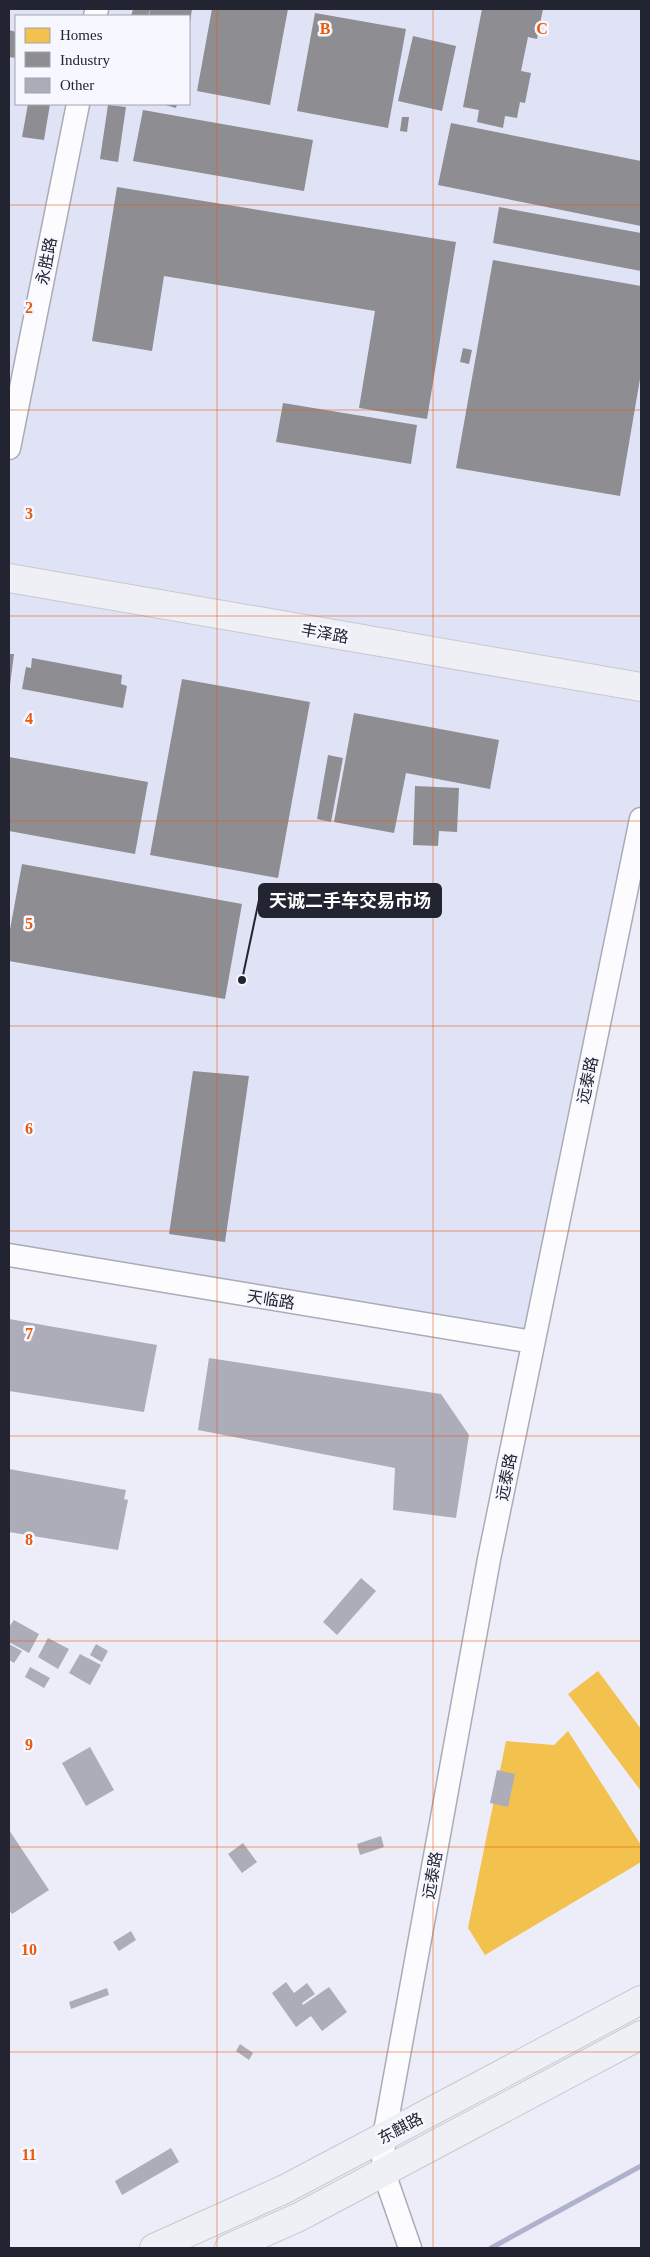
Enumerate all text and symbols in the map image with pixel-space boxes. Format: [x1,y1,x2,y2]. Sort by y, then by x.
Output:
legend [15,15,190,105]
text: B [320,20,331,37]
text: C [536,20,548,37]
text: Homes [60,27,103,43]
text: Industry [60,52,110,68]
text: Other [60,77,94,93]
street label: 永胜路 [34,236,59,286]
text: 2 [25,299,33,316]
text: 3 [25,505,33,522]
street label: 丰泽路 [300,621,350,646]
text: 4 [25,710,33,727]
callout: 天诚二手车交易市场 [259,884,441,917]
text: 天诚二手车交易市场 [269,891,431,911]
text: 5 [25,915,33,932]
street label: 远泰路 [574,1055,601,1105]
text: 6 [25,1120,33,1137]
street label: 天临路 [246,1287,296,1312]
text: 7 [25,1325,33,1342]
street label: 远泰路 [494,1452,519,1502]
text: 8 [25,1531,33,1548]
text: 9 [25,1736,33,1753]
street label: 远泰路 [420,1850,445,1900]
text: 10 [21,1941,37,1958]
street label: 东麒路 [375,2110,425,2147]
text: 11 [21,2146,37,2163]

